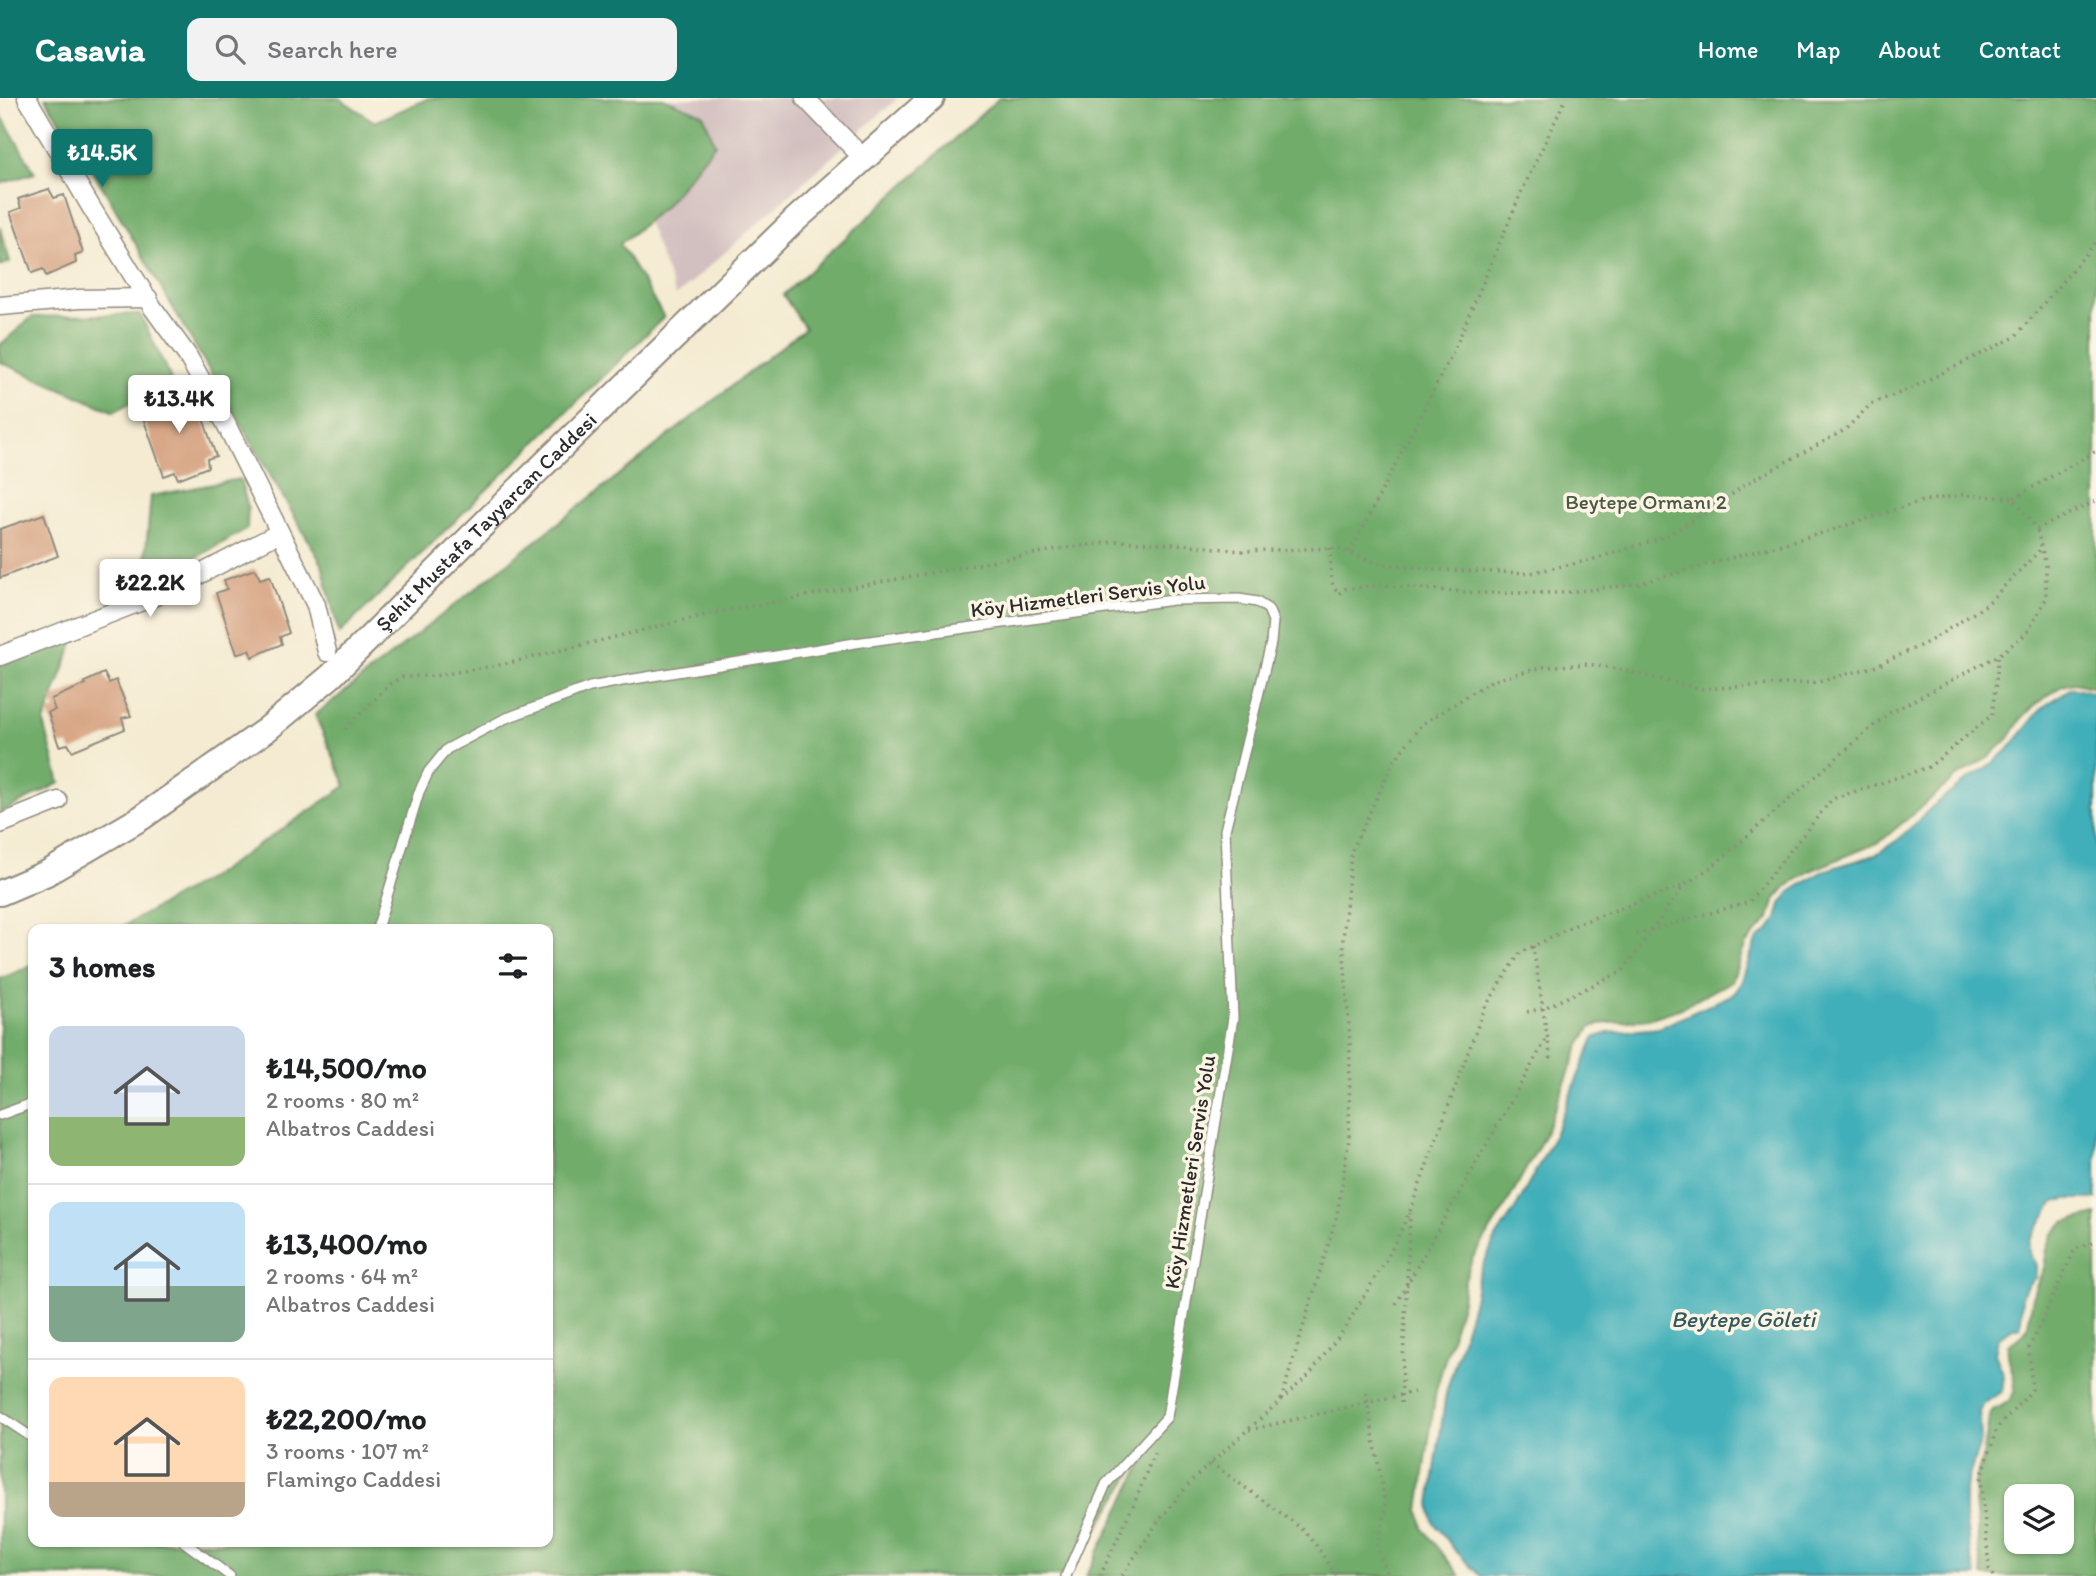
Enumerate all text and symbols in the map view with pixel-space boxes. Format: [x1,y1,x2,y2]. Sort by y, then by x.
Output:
search box [187,18,677,81]
text: Casavia [35,30,145,69]
icon: search [211,30,249,68]
text: Search here [267,33,398,65]
text: Home [1698,35,1758,64]
text: Map [1796,35,1840,64]
text: About [1878,35,1941,64]
text: Contact [1979,35,2061,64]
pin: ₺14.5K [45,130,159,189]
text: ₺14.5K [67,138,137,166]
pin: ₺13.4K [122,376,236,435]
text: ₺13.4K [144,384,214,412]
street label: Şehit Mustafa Tayyarcan Caddesi [370,407,602,636]
park label: Beytepe Ormanı 2 [1565,489,1727,514]
pin: ₺22.2K [93,560,207,619]
text: ₺22.2K [115,568,185,596]
street label: Köy Hizmetleri Servis Yolu [969,569,1207,622]
icon: filters [494,947,532,985]
text: 3 homes [49,948,156,985]
text: ₺14,500/mo [266,1049,427,1086]
street label: Köy Hizmetleri Servis Yolu [1159,1053,1220,1291]
icon: home [105,1054,189,1138]
text: 2 rooms · 80 m² [266,1086,419,1114]
text: Albatros Caddesi [266,1114,435,1142]
text: ₺13,400/mo [266,1225,428,1262]
icon: home [105,1230,189,1314]
text: 2 rooms · 64 m² [266,1262,418,1290]
text: Albatros Caddesi [266,1290,435,1318]
water label: Beytepe Göleti [1671,1305,1817,1333]
text: ₺22,200/mo [266,1400,427,1437]
icon: home [105,1405,189,1489]
text: 3 rooms · 107 m² [266,1437,429,1465]
text: Flamingo Caddesi [266,1465,441,1493]
map controls [2004,1484,2074,1554]
button: layers [2004,1484,2074,1554]

